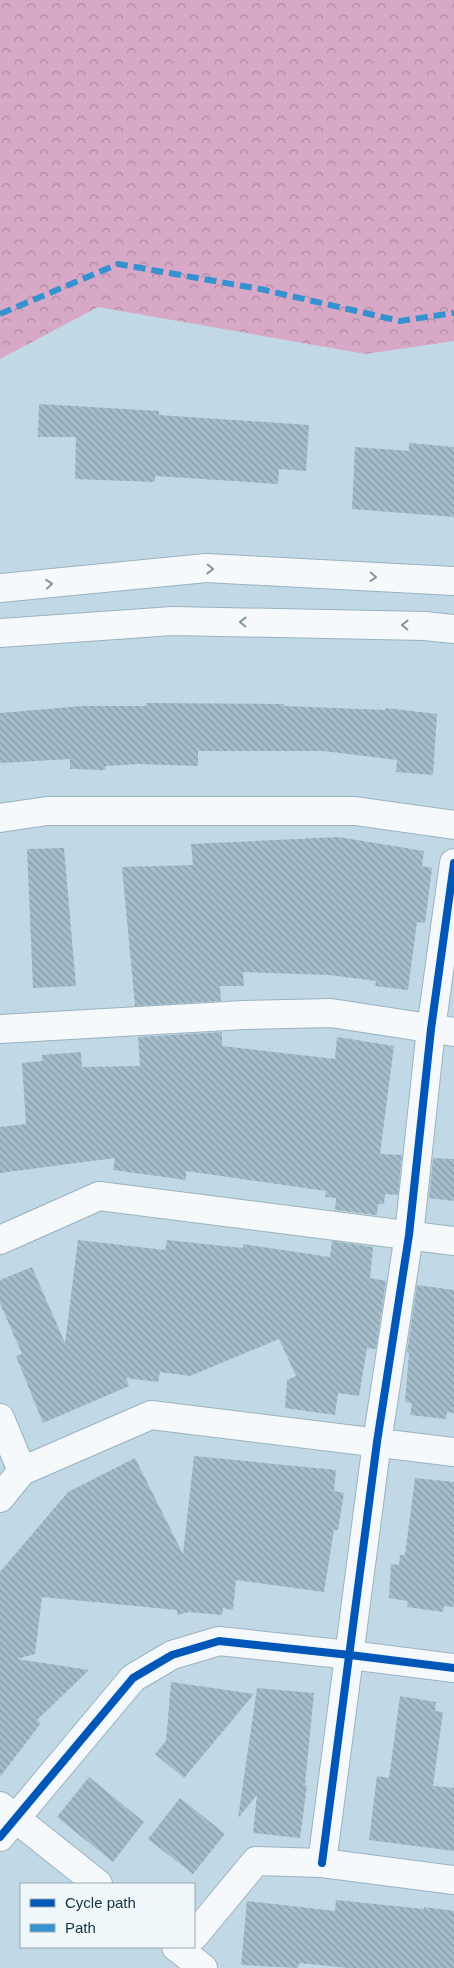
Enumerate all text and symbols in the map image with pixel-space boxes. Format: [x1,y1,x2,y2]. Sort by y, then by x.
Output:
one-way arrow [207,564,215,574]
one-way arrow [369,572,377,583]
one-way arrow [45,578,53,589]
one-way arrow [239,617,247,628]
one-way arrow [401,620,409,631]
legend [20,1883,195,1948]
text: Cycle path [65,1894,136,1911]
text: Path [65,1919,96,1936]

